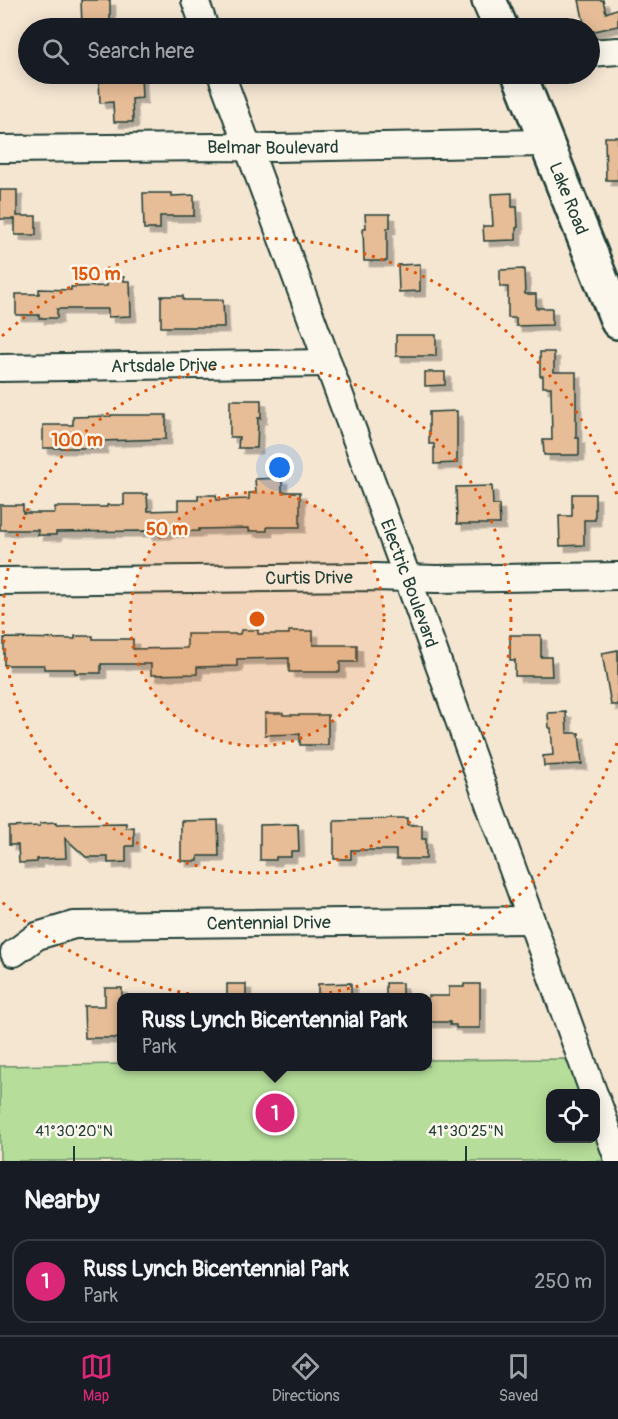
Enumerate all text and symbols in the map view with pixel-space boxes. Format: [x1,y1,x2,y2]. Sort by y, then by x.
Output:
search box [18,18,600,84]
icon: search [39,35,72,68]
text: Search here [87,37,194,65]
street label: Belmar Boulevard [207,136,339,160]
street label: Lake Road [543,159,593,238]
text: 150 m [72,263,121,286]
street label: Artsdale Drive [111,354,217,378]
text: 100 m [51,429,103,452]
your location [265,453,294,482]
street label: Electric Boulevard [375,516,443,651]
text: 50 m [146,518,188,541]
street label: Curtis Drive [265,566,353,590]
centre of rings [247,609,267,629]
street label: Centennial Drive [207,911,331,936]
popup [117,993,432,1071]
text: Russ Lynch Bicentennial Park [142,1006,407,1034]
text: Park [142,1034,177,1059]
map controls [546,1089,600,1143]
button: locate [546,1089,600,1143]
pin: 1 [256,1090,294,1136]
text: 41°30'20"N [35,1122,113,1141]
text: 41°30'25"N [428,1122,504,1141]
text: Nearby [24,1184,100,1216]
text: Russ Lynch Bicentennial Park [83,1255,349,1283]
text: 1 [42,1269,49,1294]
text: 250 m [534,1269,592,1294]
text: Park [83,1283,118,1308]
tab: Map [80,1350,113,1406]
tab: Directions [272,1350,340,1406]
tab: Saved [499,1350,538,1406]

